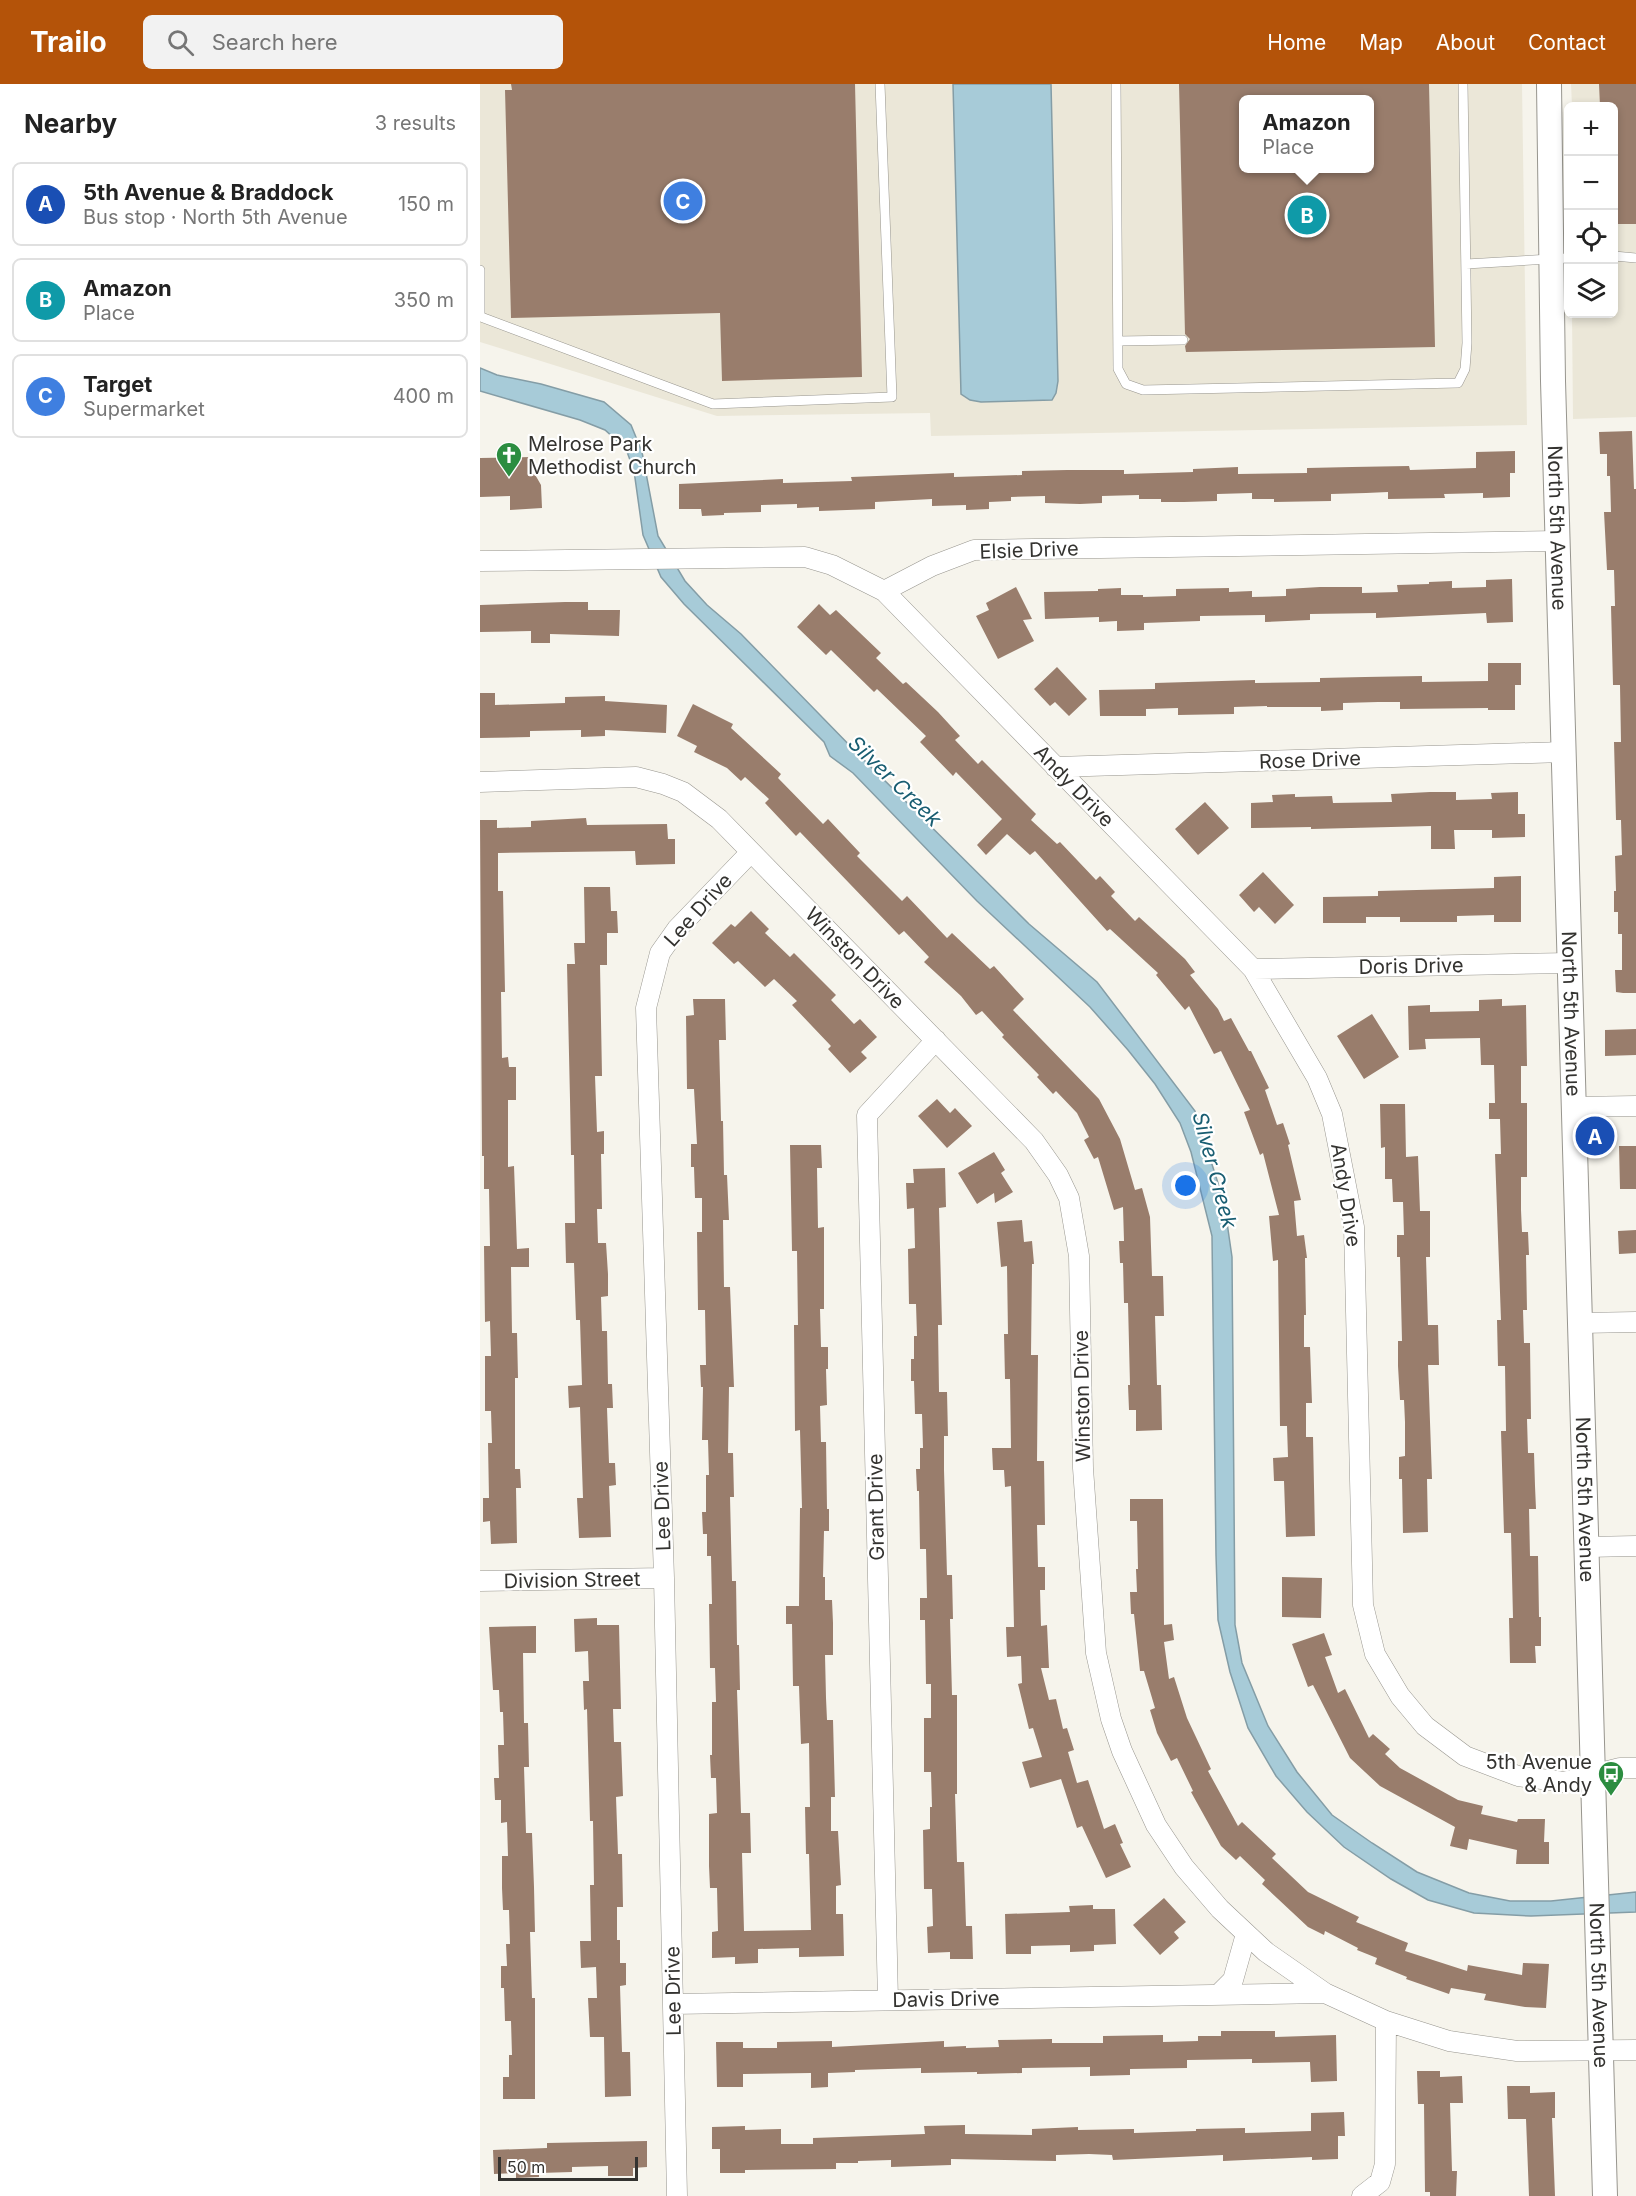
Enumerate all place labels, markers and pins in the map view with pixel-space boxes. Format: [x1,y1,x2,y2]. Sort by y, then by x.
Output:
pin: C [664,178,702,224]
pin: B [1288,192,1326,238]
place label: Melrose Park Methodist Church [528,432,697,479]
church icon: Melrose Park Methodist Church [494,440,524,478]
pin: A [1576,1114,1614,1158]
place label: 5th Avenue & Andy [1486,1750,1592,1797]
bus stop icon: 5th Avenue & Andy [1596,1759,1626,1797]

